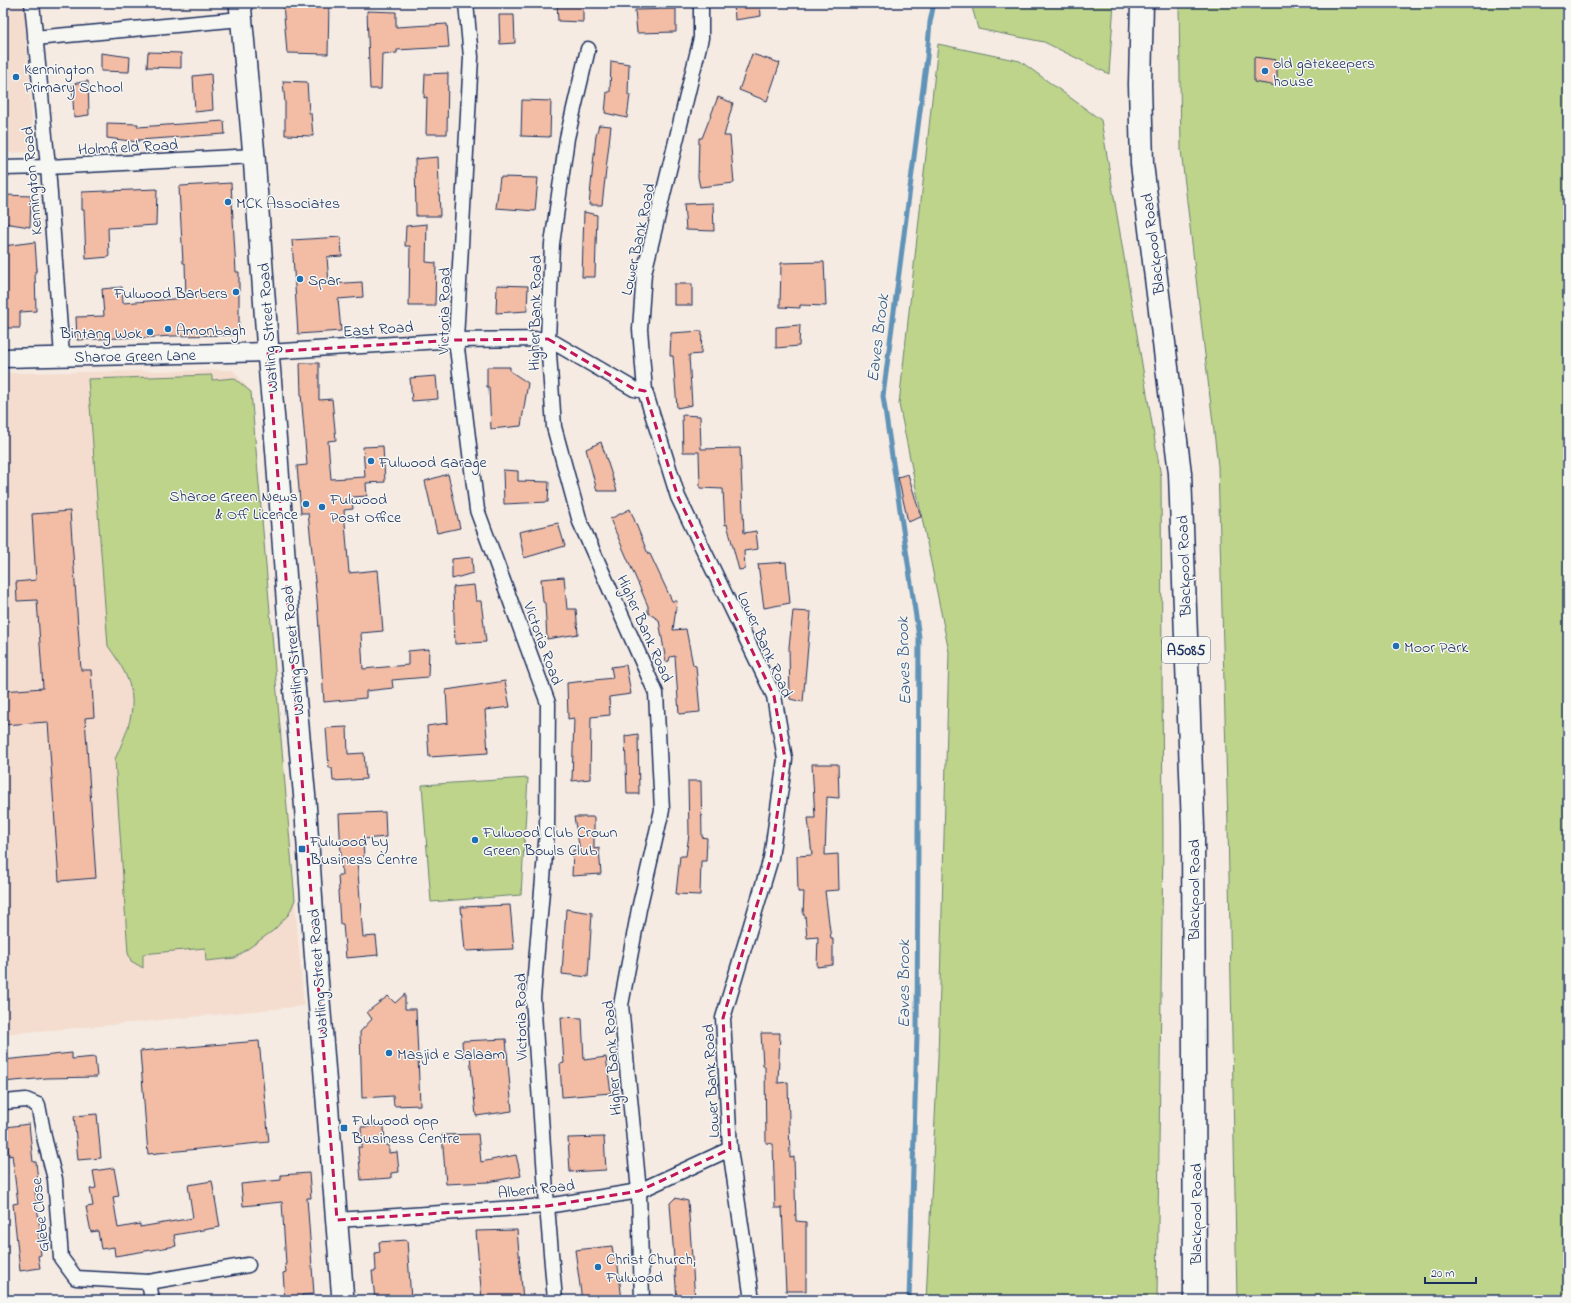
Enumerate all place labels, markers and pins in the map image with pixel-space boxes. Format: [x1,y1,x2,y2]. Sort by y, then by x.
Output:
place label: old gatekeepers house [1273,52,1375,94]
place label: Kennington Primary School [24,58,123,100]
marker: old gatekeepers house [1260,66,1270,76]
marker: Kennington Primary School [11,72,21,82]
place label: MCK Associates [236,192,340,216]
marker: MCK Associates [223,197,233,207]
place label: Spar [308,269,341,293]
marker: Spar [295,274,305,284]
place label: Fulwood Barbers [113,282,228,306]
marker: Fulwood Barbers [231,287,241,297]
place label: Amonbagh [176,319,246,343]
place label: Bintang Wok [59,322,143,346]
marker: Amonbagh [163,324,173,334]
marker: Bintang Wok [145,327,155,337]
place label: Fulwood Garage [378,451,487,475]
marker: Fulwood Garage [366,456,376,466]
place label: Sharoe Green News & Off Licence [169,485,299,527]
place label: Fulwood Post Office [329,488,402,530]
marker: Sharoe Green News & Off Licence [301,499,311,509]
marker: Fulwood Post Office [317,502,327,512]
place label: Moor Park [1404,636,1469,660]
marker: Moor Park [1391,641,1401,651]
place label: Fulwood Club Crown Green Bowls Club [482,821,618,863]
place label: Fulwood by Business Centre [309,830,418,872]
marker: Fulwood Club Crown Green Bowls Club [470,835,480,845]
marker: Fulwood by Business Centre [297,844,307,854]
place label: Masjid e Salaam [397,1043,505,1067]
marker: Masjid e Salaam [384,1048,394,1058]
place label: Fulwood opp Business Centre [351,1109,460,1151]
marker: Fulwood opp Business Centre [339,1123,349,1133]
place label: Christ Church, Fulwood [605,1248,696,1290]
marker: Christ Church, Fulwood [593,1262,603,1272]

